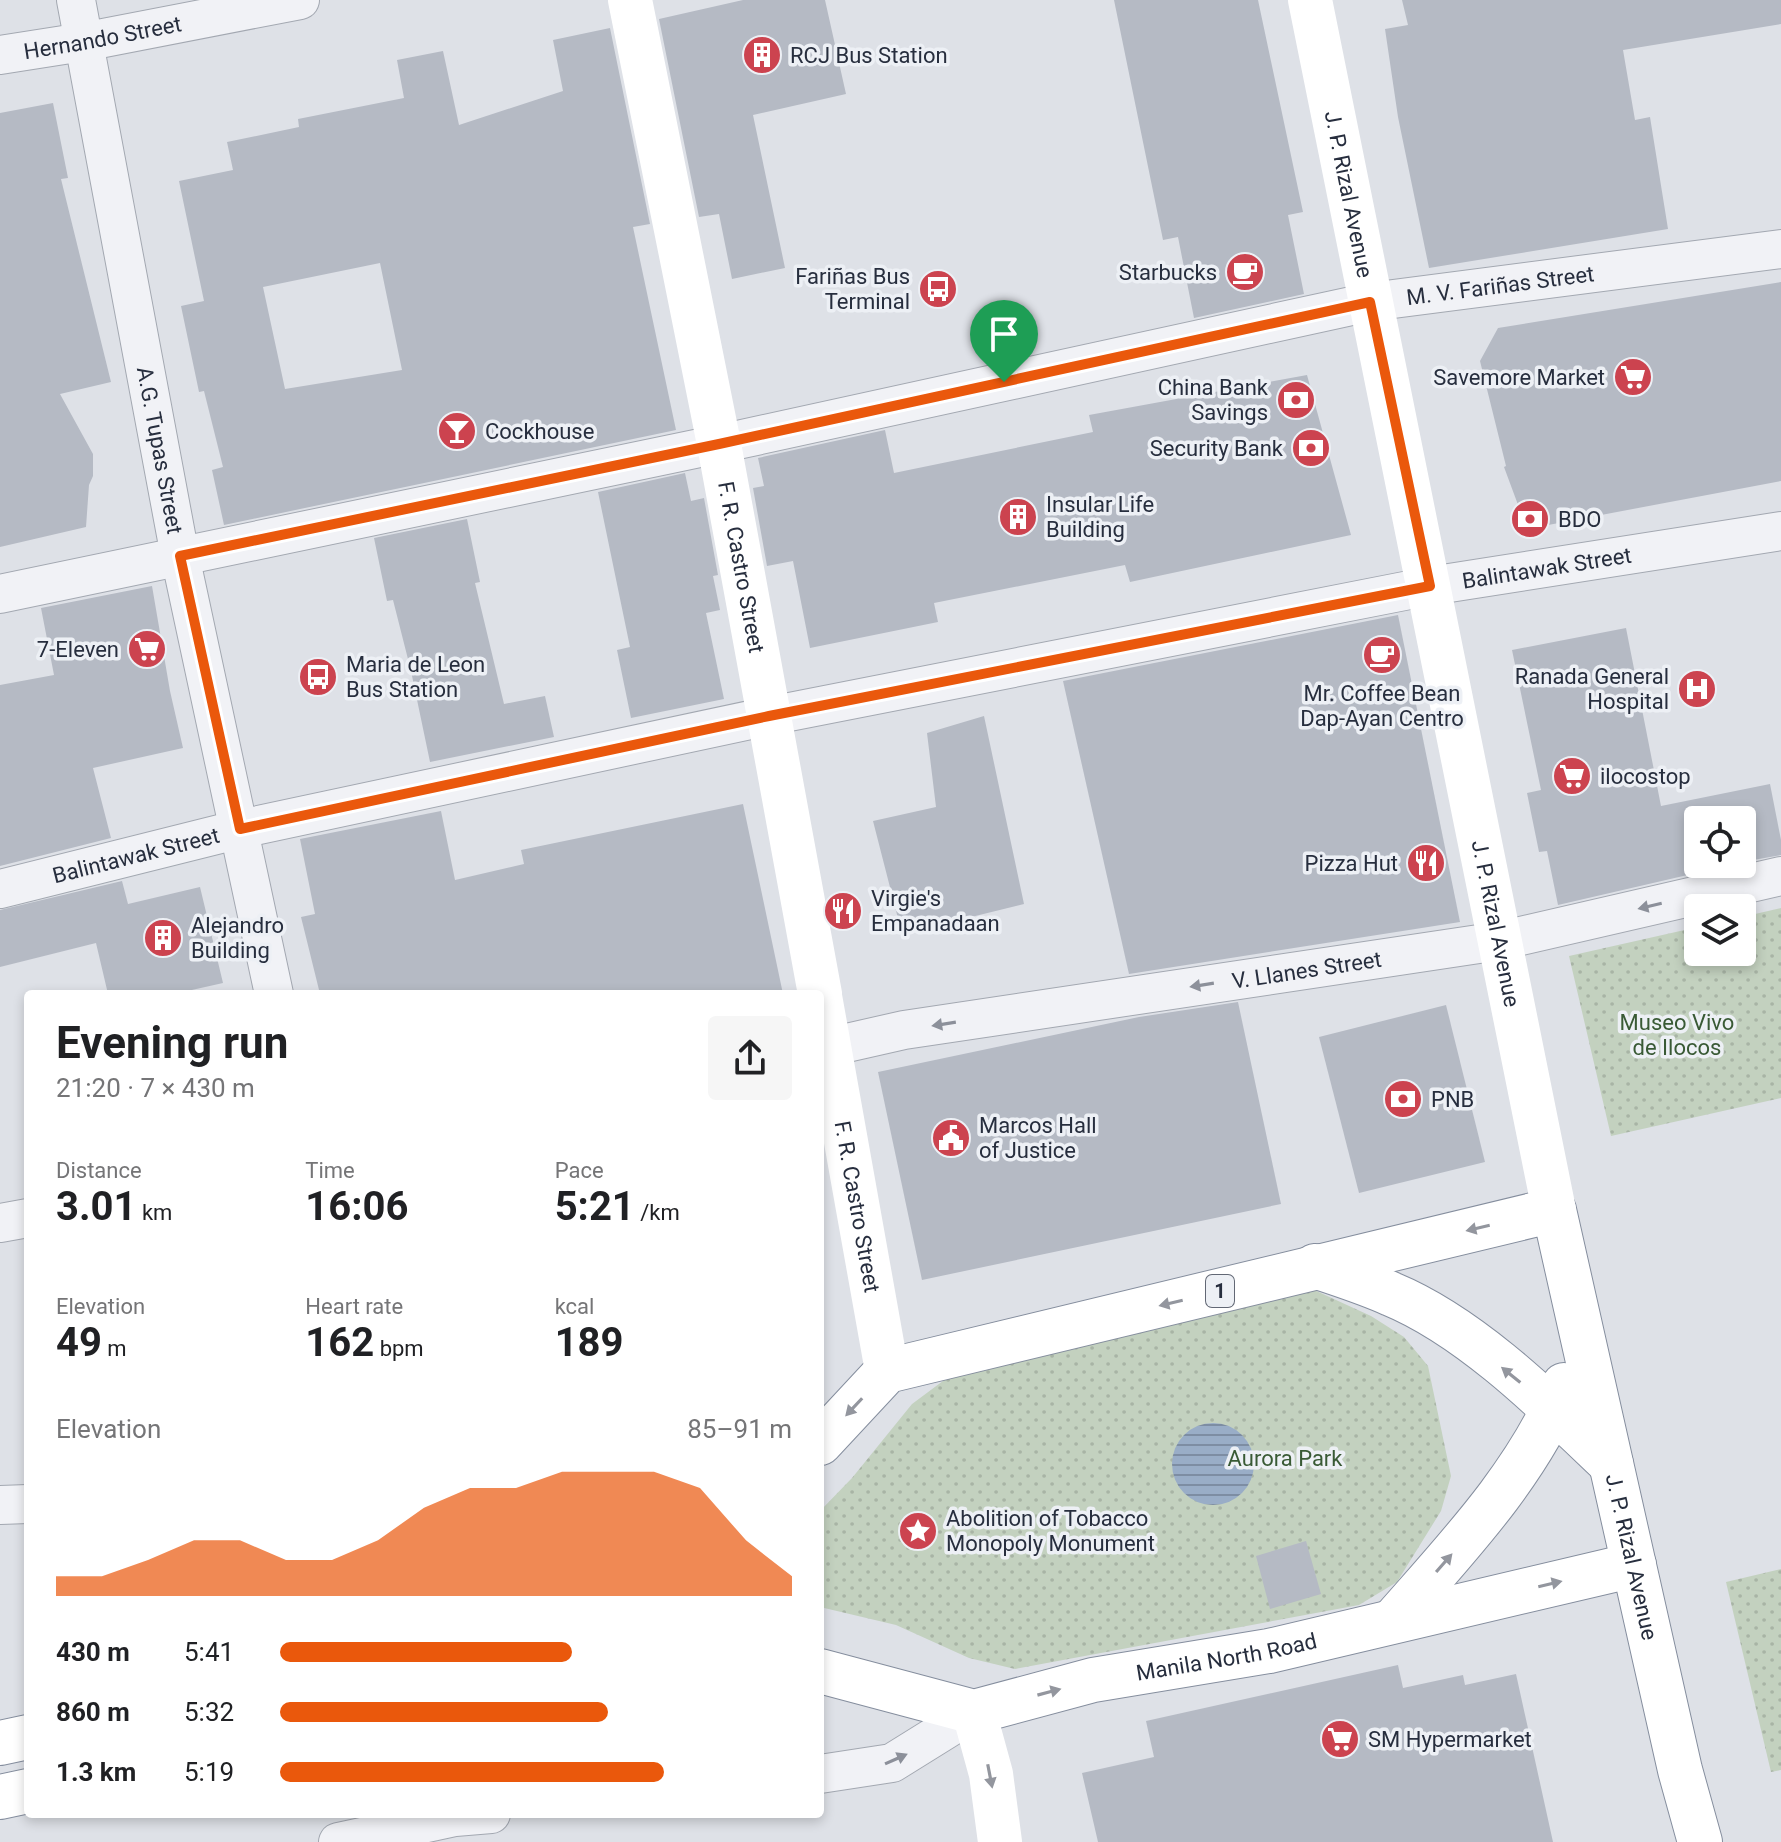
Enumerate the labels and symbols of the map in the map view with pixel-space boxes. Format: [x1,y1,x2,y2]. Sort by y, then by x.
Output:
street label: Hernando Street [22,11,183,64]
building icon: RCJ Bus Station [741,34,783,76]
place label: RCJ Bus Station [790,43,948,68]
street label: J. P. Rizal Avenue [1320,108,1378,280]
cafe icon: Starbucks [1224,251,1266,293]
place label: Starbucks [1119,260,1217,285]
street label: M. V. Fariñas Street [1405,261,1595,310]
place label: Fariñas Bus Terminal [795,264,910,314]
bus stop icon: Fariñas Bus Terminal [917,268,959,310]
pin [970,300,1038,382]
supermarket icon: Savemore Market [1612,356,1654,398]
street label: A.G. Tupas Street [132,365,188,536]
place label: Savemore Market [1433,365,1605,390]
place label: China Bank Savings [1158,375,1269,425]
bank icon: China Bank Savings [1275,379,1317,421]
bar icon: Cockhouse [436,410,478,452]
place label: Cockhouse [485,419,594,444]
bank icon: Security Bank [1290,427,1332,469]
place label: Security Bank [1150,436,1284,461]
street label: F. R. Castro Street [714,479,770,655]
place label: Insular Life Building [1046,492,1154,542]
building icon: Insular Life Building [997,496,1039,538]
bank icon: BDO [1509,498,1551,540]
place label: BDO [1558,507,1601,532]
street label: Balintawak Street [1460,542,1633,593]
supermarket icon: 7-Eleven [126,628,168,670]
cafe icon: Mr. Coffee Bean Dap-Ayan Centro [1361,634,1403,676]
place label: 7-Eleven [37,637,119,662]
place label: Maria de Leon Bus Station [346,652,485,702]
bus stop icon: Maria de Leon Bus Station [297,656,339,698]
place label: Ranada General Hospital [1515,664,1669,714]
hospital icon: Ranada General Hospital [1676,668,1718,710]
place label: Mr. Coffee Bean Dap-Ayan Centro [1300,681,1464,731]
supermarket icon: ilocostop [1551,755,1593,797]
place label: ilocostop [1600,764,1691,789]
street label: Balintawak Street [50,822,222,888]
street label: J. P. Rizal Avenue [1467,838,1525,1009]
restaurant icon: Pizza Hut [1405,842,1447,884]
place label: Pizza Hut [1305,851,1398,876]
place label: Virgie's Empanadaan [871,886,1000,936]
restaurant icon: Virgie's Empanadaan [822,890,864,932]
one-way arrow [1638,900,1663,913]
place label: Alejandro Building [191,913,284,963]
building icon: Alejandro Building [142,917,184,959]
street label: V. Llanes Street [1230,946,1383,993]
one-way arrow [1189,979,1214,992]
park label: Museo Vivo de Ilocos [1620,1010,1734,1060]
one-way arrow [932,1018,957,1031]
bank icon: PNB [1382,1078,1424,1120]
place label: PNB [1431,1087,1474,1112]
place label: Marcos Hall of Justice [979,1113,1097,1163]
public building icon: Marcos Hall of Justice [930,1117,972,1159]
street label: F. R. Castro Street [830,1119,885,1294]
one-way arrow [1465,1222,1490,1235]
road number: 1 [1206,1275,1234,1307]
one-way arrow [1158,1297,1183,1310]
one-way arrow [1501,1367,1521,1383]
one-way arrow [845,1397,863,1416]
park label: Aurora Park [1228,1446,1343,1471]
street label: J. P. Rizal Avenue [1601,1471,1663,1642]
place label: Abolition of Tobacco Monopoly Monument [946,1506,1155,1556]
place icon: Abolition of Tobacco Monopoly Monument [897,1510,939,1552]
one-way arrow [1435,1553,1453,1572]
one-way arrow [1538,1577,1563,1590]
street label: Manila North Road [1134,1628,1319,1685]
one-way arrow [1037,1685,1061,1698]
supermarket icon: SM Hypermarket [1319,1718,1361,1760]
place label: SM Hypermarket [1368,1727,1532,1752]
one-way arrow [884,1752,907,1765]
one-way arrow [985,1764,997,1789]

